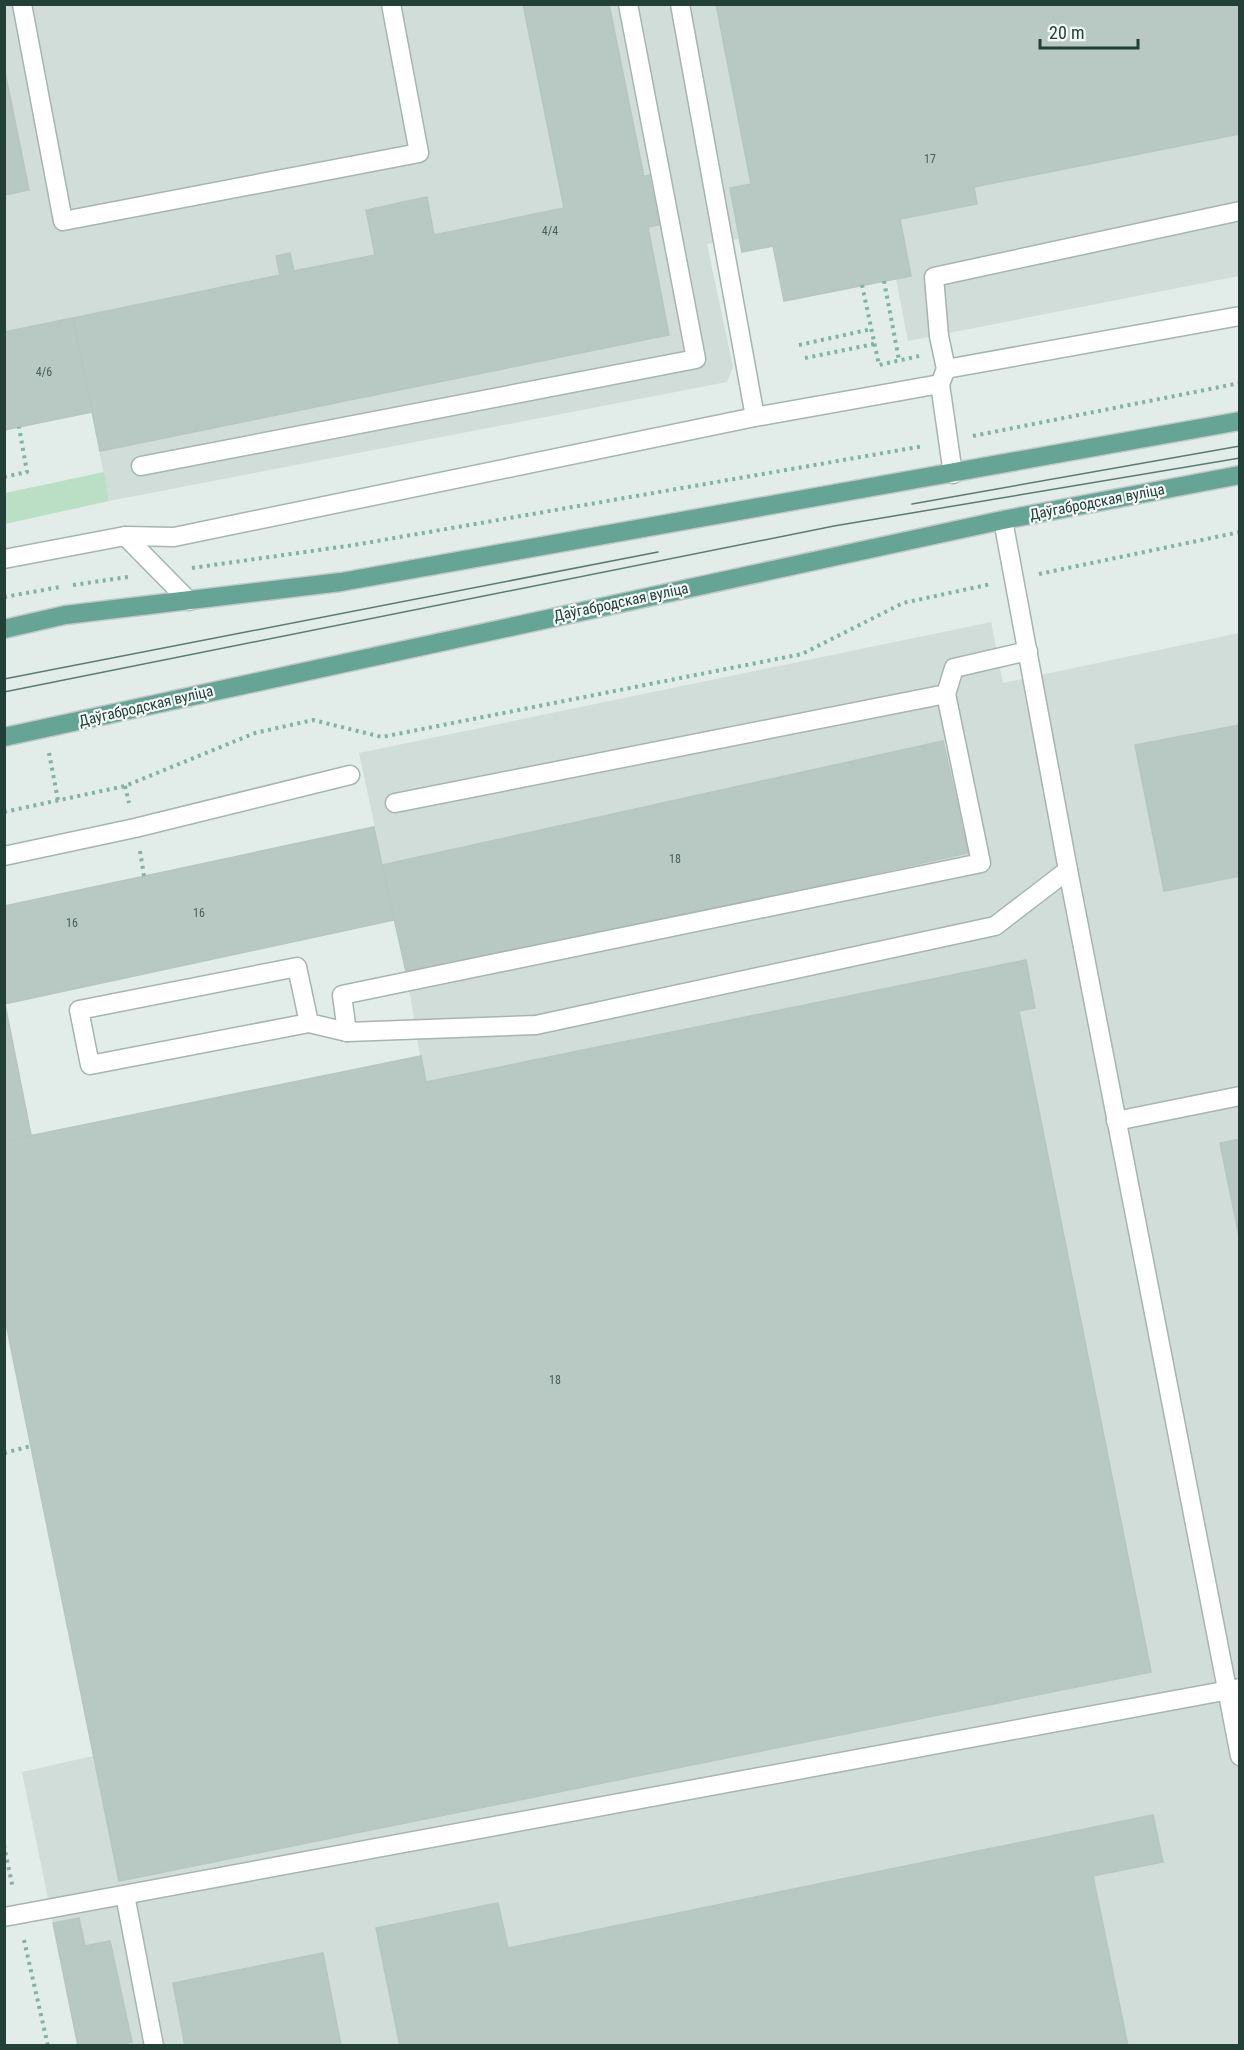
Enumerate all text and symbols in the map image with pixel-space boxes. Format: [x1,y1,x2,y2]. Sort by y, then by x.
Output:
scale bar [1040,12,1138,50]
text: 20 m [1049,22,1084,43]
house number: 17 [924,152,936,166]
house number: 4/4 [542,224,558,238]
house number: 4/6 [36,365,52,379]
street label: Даўгабродская вуліца [1028,480,1166,524]
street label: Даўгабродская вуліца [552,579,690,625]
street label: Даўгабродская вуліца [77,682,215,730]
house number: 18 [669,852,681,866]
house number: 16 [193,906,205,920]
house number: 16 [66,916,78,930]
house number: 18 [549,1373,561,1387]

